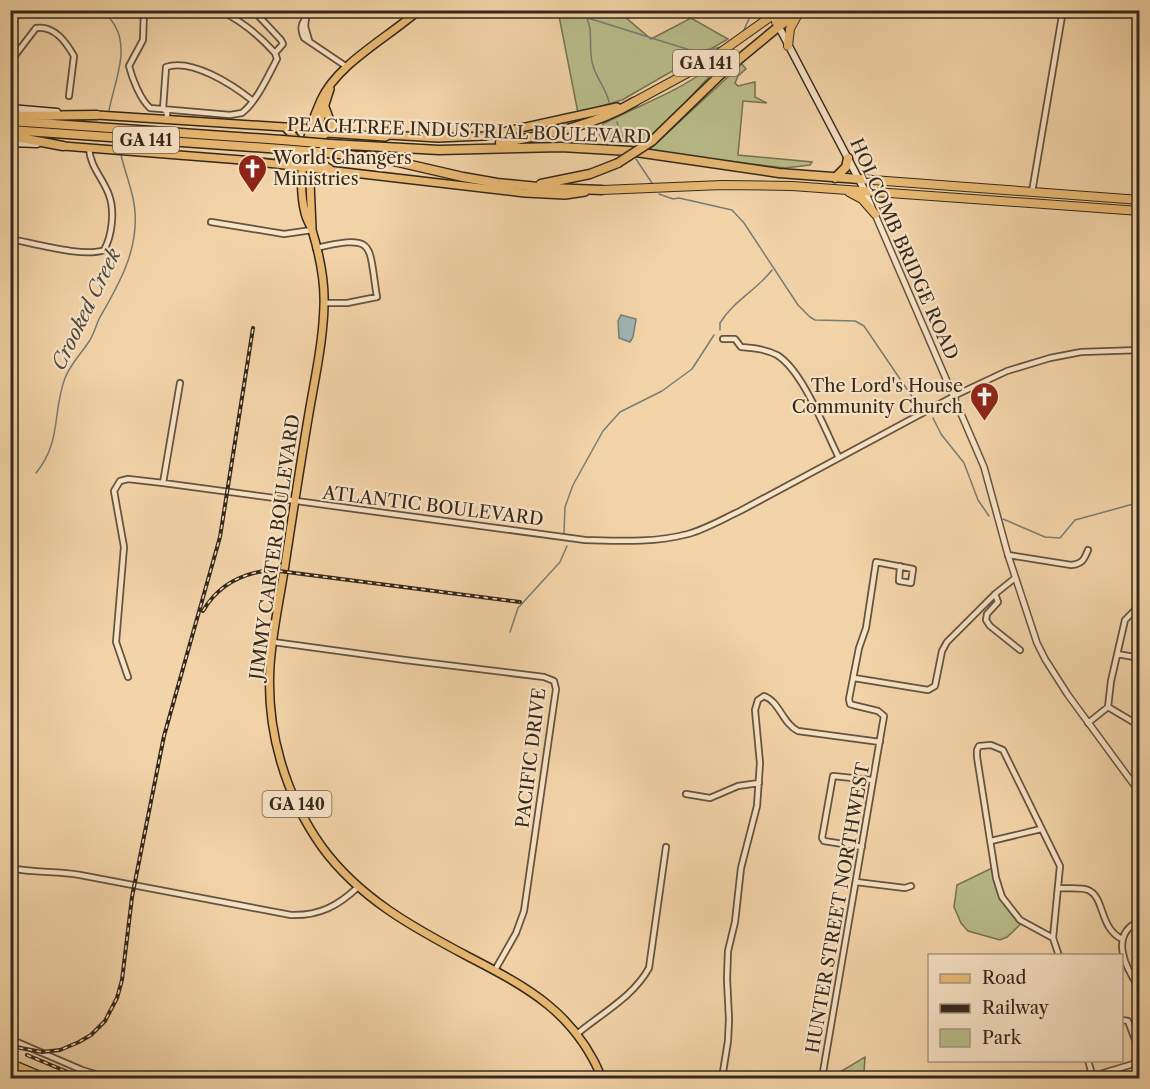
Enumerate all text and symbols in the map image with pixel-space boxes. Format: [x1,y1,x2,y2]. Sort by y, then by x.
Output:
road number: GA 141 [673,50,739,76]
street label: PEACHTREE INDUSTRIAL BOULEVARD [287,114,651,148]
road number: GA 141 [113,127,179,153]
street label: HOLCOMB BRIDGE ROAD [845,135,963,363]
place label: World Changers Ministries [272,147,412,190]
church icon: World Changers Ministries [236,152,268,194]
water label: Crooked Creek [46,244,126,374]
place label: The Lord's House Community Church [792,375,963,418]
church icon: The Lord's House Community Church [968,380,1000,422]
street label: JIMMY CARTER BOULEVARD [245,413,305,684]
street label: ATLANTIC BOULEVARD [320,481,545,530]
street label: PACIFIC DRIVE [511,687,551,829]
street label: HUNTER STREET NORTHWEST [802,760,875,1055]
road number: GA 140 [262,791,332,817]
legend [928,954,1123,1062]
text: Road [982,967,1027,989]
text: Railway [982,997,1050,1019]
text: Park [982,1027,1023,1049]

